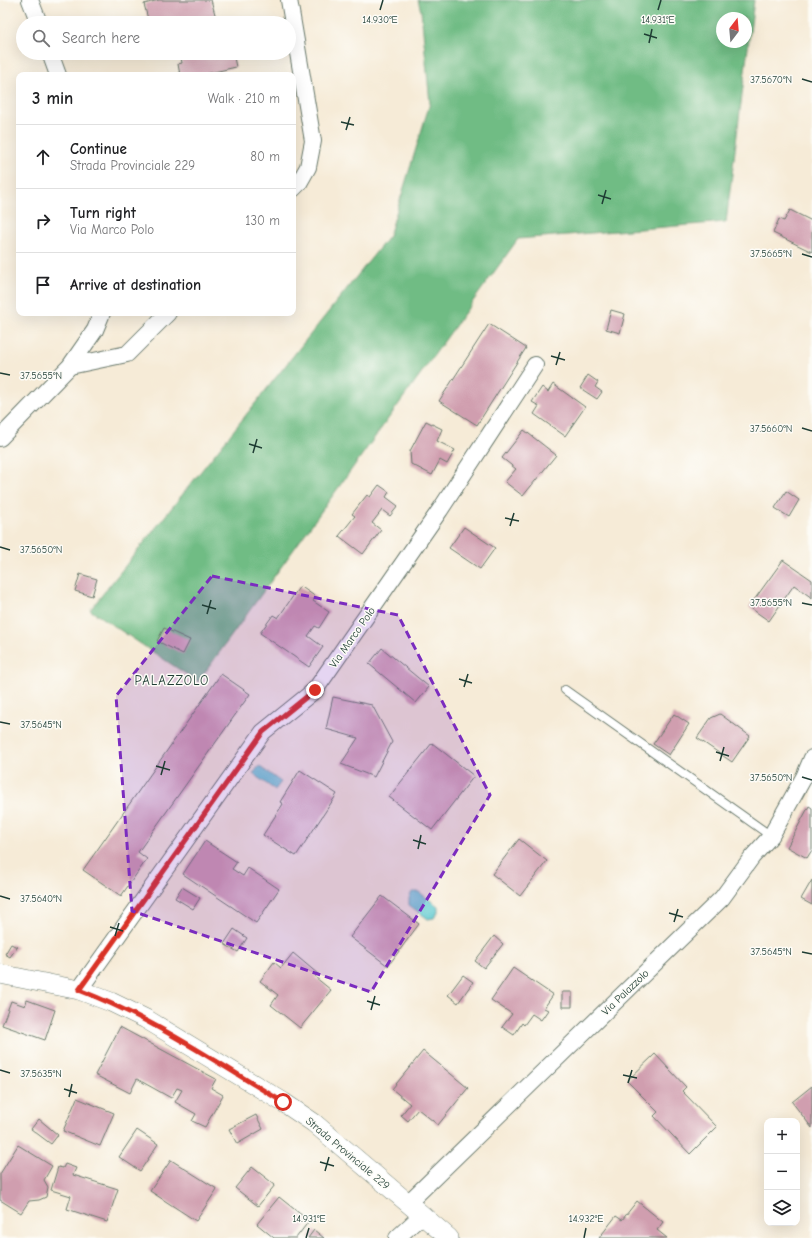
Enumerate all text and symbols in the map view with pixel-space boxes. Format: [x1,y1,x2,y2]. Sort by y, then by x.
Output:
north arrow [716,12,752,48]
text: 14.930°E [362,14,398,26]
text: 14.931°E [641,14,675,26]
search box [16,16,296,60]
icon: search [30,27,52,49]
text: Search here [62,29,140,47]
text: 37.5670°N [750,74,792,86]
text: 3 min [32,89,73,108]
text: Walk · 210 m [208,91,280,106]
text: Continue [70,140,127,158]
icon: ahead [32,146,54,168]
text: 80 m [250,149,280,164]
text: Strada Provinciale 229 [70,158,195,173]
text: Turn right [70,204,136,222]
icon: right [32,210,54,232]
text: 130 m [245,213,280,228]
text: Via Marco Polo [70,222,154,237]
text: 37.5665°N [750,248,792,260]
icon: arrive [32,274,54,296]
text: Arrive at destination [70,276,201,294]
text: 37.5655°N [20,370,62,382]
text: 37.5660°N [750,423,792,435]
text: 37.5650°N [20,544,62,556]
text: 37.5655°N [750,597,792,609]
street label: Via Marco Polo [327,604,378,670]
district label: PALAZZOLO [135,673,209,688]
route end [306,681,324,699]
text: 37.5645°N [20,719,62,731]
text: 37.5650°N [750,772,792,784]
text: 37.5640°N [20,893,62,905]
text: 37.5645°N [750,946,792,958]
street label: Via Palazzolo [599,967,652,1018]
text: 37.5635°N [20,1068,62,1080]
route start [274,1093,292,1111]
street label: Strada Provinciale 229 [303,1114,393,1192]
map controls [764,1118,800,1226]
button: + [764,1118,800,1154]
button: − [764,1154,800,1190]
button: layers [764,1190,800,1226]
text: 14.931°E [292,1213,326,1225]
text: 14.932°E [569,1213,603,1225]

